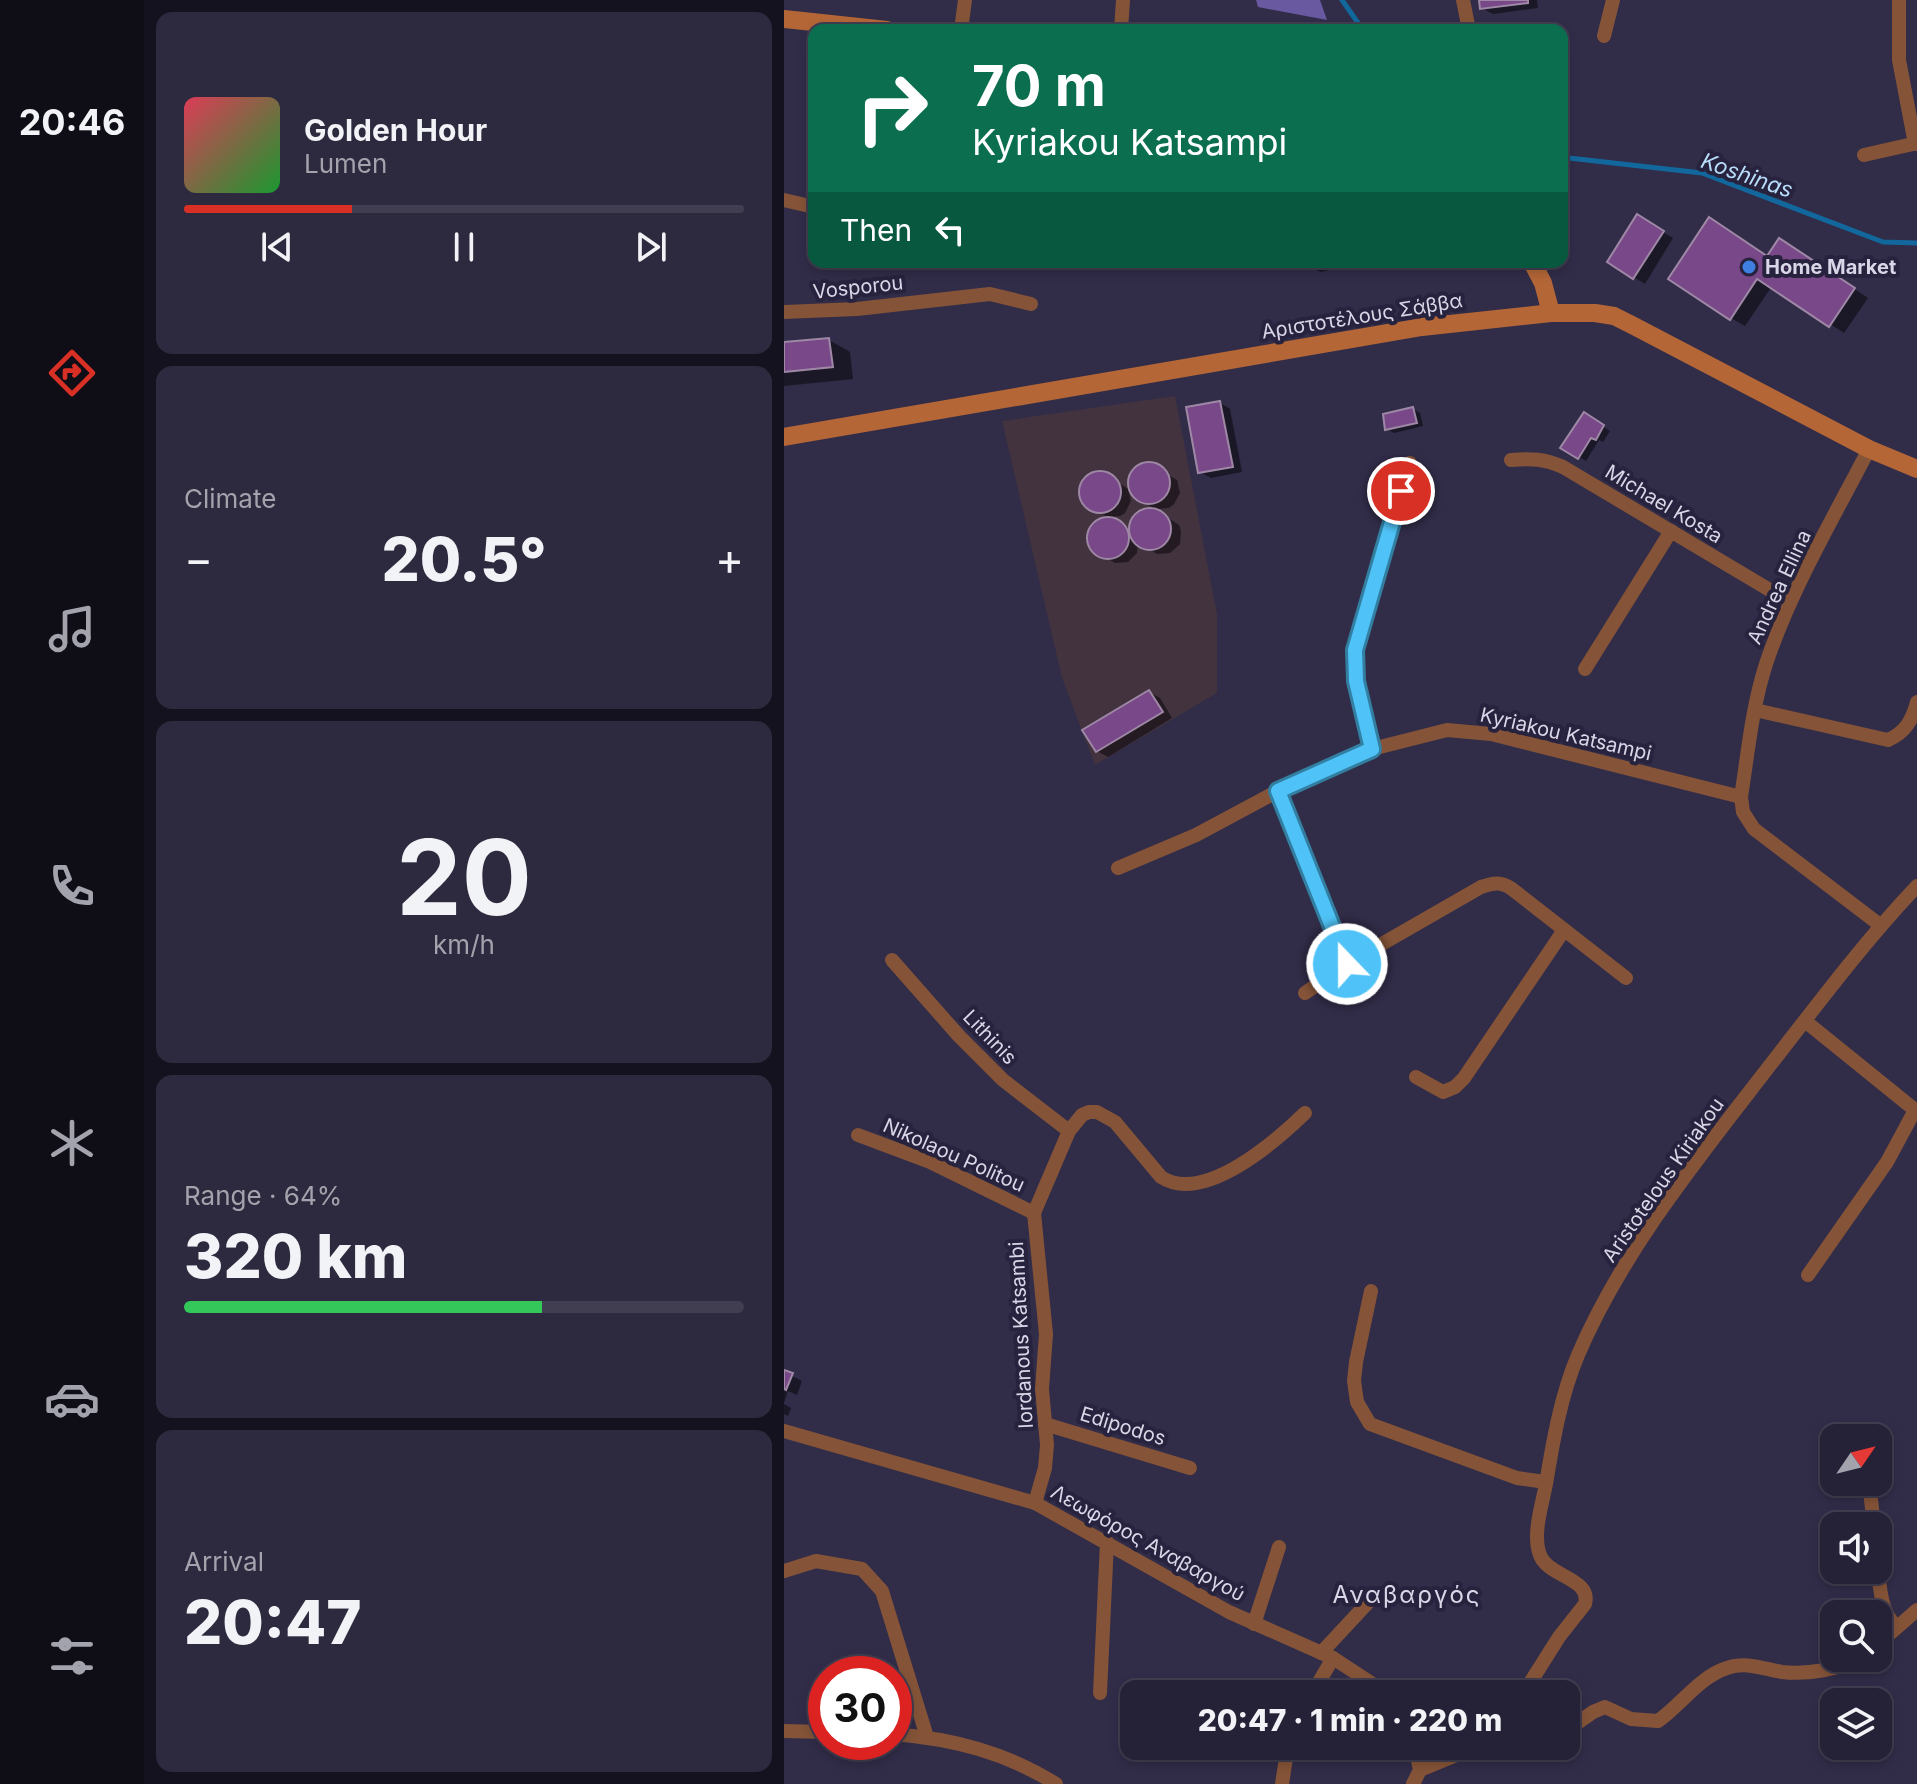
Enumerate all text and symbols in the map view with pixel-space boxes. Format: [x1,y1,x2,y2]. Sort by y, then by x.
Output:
text: 70 m [972,52,1106,120]
icon: right [840,56,944,160]
text: 20:46 [19,100,125,144]
text: Golden Hour [304,112,487,148]
text: Kyriakou Katsampi [972,120,1287,164]
water label: Koshinas [1698,147,1796,203]
text: Lumen [304,148,387,179]
icon: left [928,208,972,252]
text: Then [840,212,912,248]
icon: previous [255,225,299,269]
icon: pause [442,225,486,269]
icon: next [629,225,673,269]
place label: Home Market [1765,255,1896,279]
marker: Home Market [1740,258,1758,276]
street label: Vosporou [812,270,904,304]
street label: Αριστοτέλους Σάββα [1260,288,1464,344]
icon: directions [44,345,100,401]
pin [1367,457,1435,525]
street label: Michael Kosta [1601,460,1727,548]
icon: arrive [1379,469,1423,513]
text: Climate [184,483,276,514]
text: 20.5° [381,523,547,595]
street label: Andrea Ellina [1742,526,1816,648]
text: − [184,532,213,586]
text: + [715,532,744,586]
icon: music [44,601,100,657]
street label: Kyriakou Katsampi [1478,703,1654,765]
text: 20 [396,814,532,940]
icon: phone [44,858,100,914]
position arrow [1305,922,1389,1006]
text: km/h [433,929,495,960]
street label: Lithinis [958,1005,1022,1069]
street label: Aristotelous Kiriakou [1597,1093,1729,1267]
street label: Nikolaou Politou [879,1113,1029,1197]
icon: climate [44,1115,100,1171]
text: Range · 64% [184,1180,342,1211]
text: 320 km [184,1220,408,1292]
street label: Iordanous Katsambi [1004,1241,1038,1429]
icon: car [44,1371,100,1427]
street label: Edipodos [1077,1402,1169,1450]
north arrow [1820,1424,1892,1496]
map controls [1820,1424,1892,1760]
street label: Λεωφόρος Αναβαργού [1047,1480,1249,1606]
button: sound [1820,1512,1892,1584]
text: Arrival [184,1546,264,1577]
district label: Αναβαργός [1333,1580,1481,1609]
text: 20:47 [184,1586,362,1658]
button: search [1820,1600,1892,1672]
icon: filters [44,1628,100,1684]
speed limit sign: 30 [808,1656,912,1760]
button: layers [1820,1688,1892,1760]
text: 20:47 · 1 min · 220 m [1198,1702,1502,1738]

